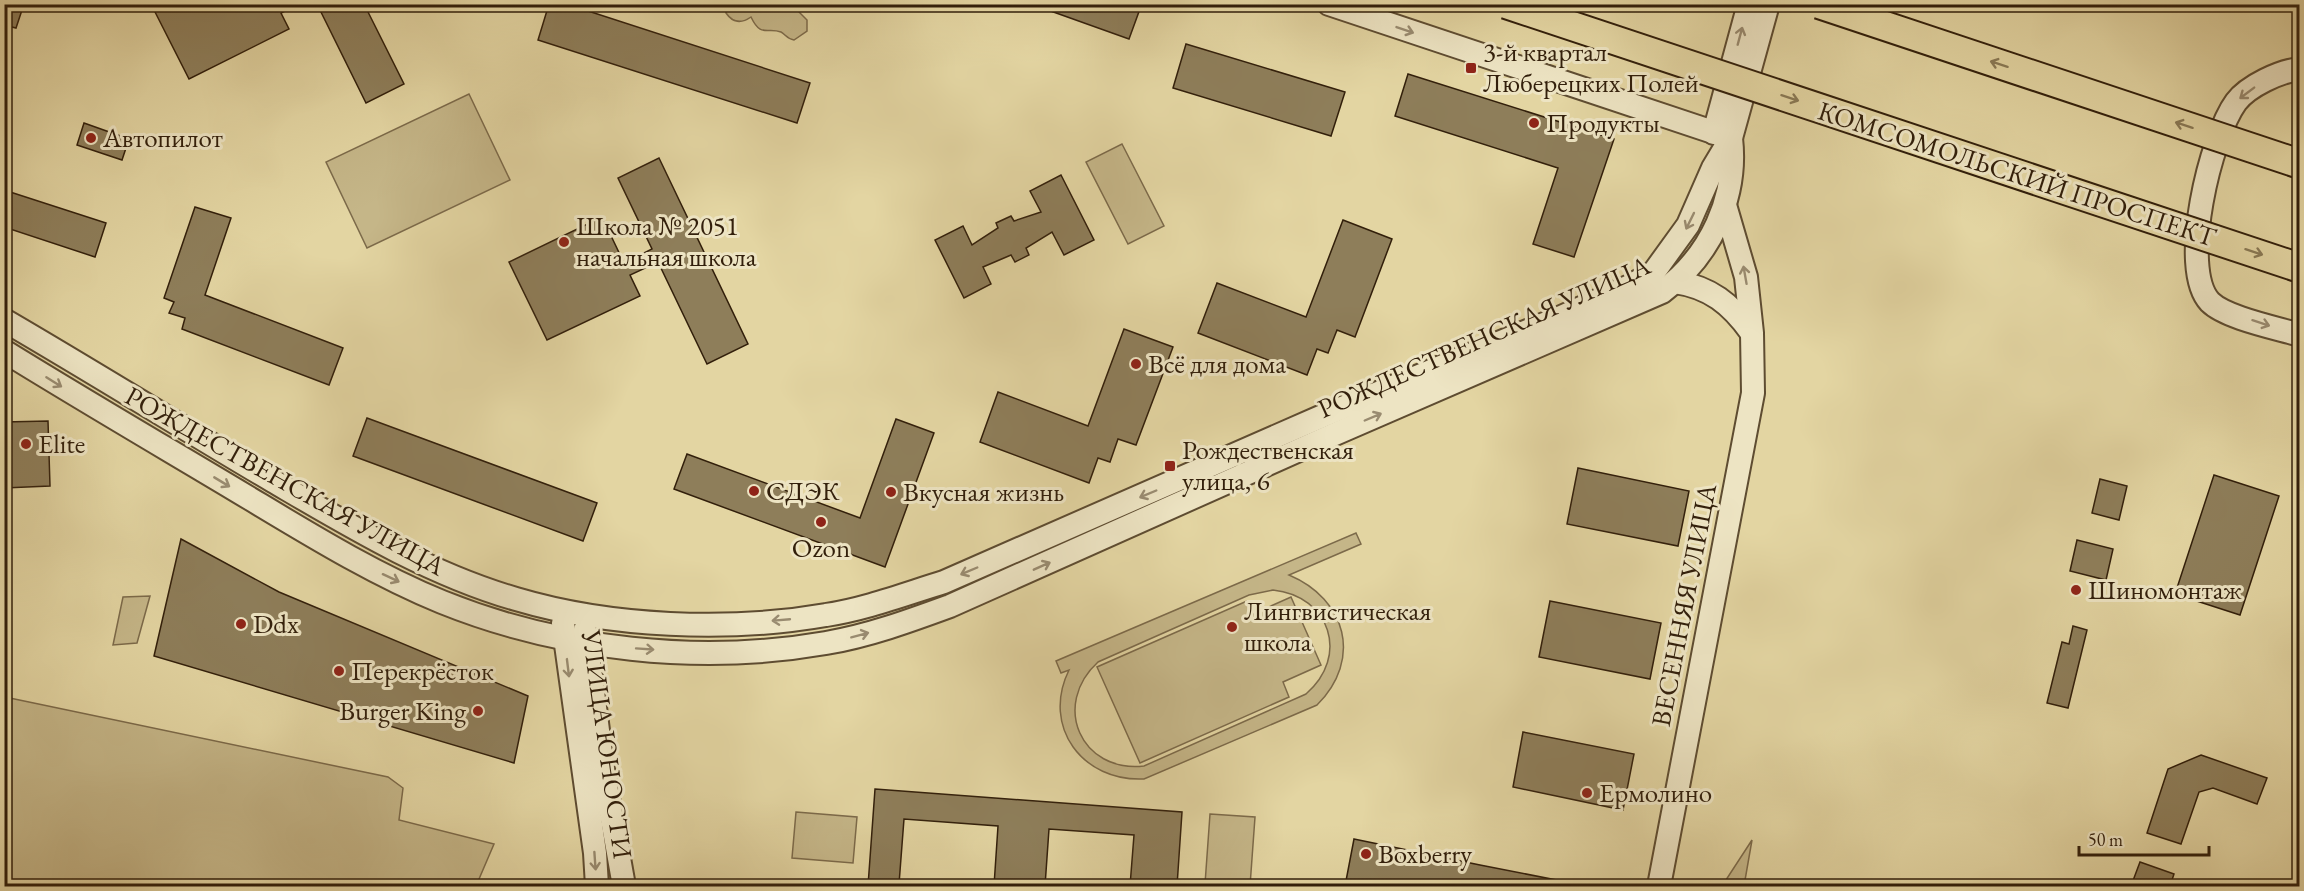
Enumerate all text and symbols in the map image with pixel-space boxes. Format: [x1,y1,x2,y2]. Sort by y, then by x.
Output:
one-way arrow [1395,25,1414,36]
one-way arrow [1735,27,1746,46]
place label: 3-й квартал Люберецких Полей [1483,34,1699,100]
one-way arrow [1990,58,2009,69]
marker: 3-й квартал Люберецких Полей [1464,61,1478,75]
one-way arrow [2239,86,2255,99]
street label: КОМСОМОЛЬСКИЙ ПРОСПЕКТ [1814,93,2221,255]
one-way arrow [1780,94,1799,105]
place label: Продукты [1546,105,1660,140]
marker: Продукты [1527,116,1541,130]
one-way arrow [2175,119,2194,130]
place label: Автопилот [102,120,223,155]
marker: Автопилот [84,131,98,145]
place label: Школа № 2051 начальная школа [576,208,757,274]
one-way arrow [1683,212,1695,230]
marker: Школа № 2051 начальная школа [557,235,571,249]
street label: РОЖДЕСТВЕНСКАЯ УЛИЦА [1312,247,1656,426]
one-way arrow [2244,248,2263,259]
one-way arrow [1739,266,1750,285]
one-way arrow [2251,318,2270,329]
place label: Всё для дома [1148,346,1286,381]
marker: Всё для дома [1129,357,1143,371]
one-way arrow [45,376,62,388]
street label: РОЖДЕСТВЕНСКАЯ УЛИЦА [119,378,452,583]
one-way arrow [1363,411,1381,422]
place label: Elite [38,426,85,461]
place label: Рождественская улица, 6 [1182,432,1354,498]
marker: Elite [19,437,33,451]
marker: Рождественская улица, 6 [1163,459,1177,473]
place label: СДЭК [766,473,840,508]
place label: Вкусная жизнь [903,474,1064,509]
one-way arrow [213,476,230,488]
street label: ВЕСЕННЯЯ УЛИЦА [1643,480,1724,729]
marker: СДЭК [747,484,761,498]
marker: Вкусная жизнь [884,485,898,499]
one-way arrow [1140,489,1158,501]
marker: Ozon [814,515,828,529]
place label: Ozon [792,530,850,565]
one-way arrow [1032,560,1050,572]
one-way arrow [960,566,979,577]
one-way arrow [382,572,400,584]
place label: Шиномонтаж [2088,572,2242,607]
marker: Шиномонтаж [2069,583,2083,597]
place label: Лингвистическая школа [1244,593,1431,659]
place label: Ddx [253,606,299,641]
one-way arrow [772,615,792,626]
marker: Ddx [234,617,248,631]
marker: Лингвистическая школа [1225,620,1239,634]
street label: УЛИЦА ЮНОСТИ [574,626,641,861]
one-way arrow [850,629,869,640]
one-way arrow [635,644,655,655]
place label: Перекрёсток [351,653,494,688]
one-way arrow [563,658,574,677]
marker: Перекрёсток [332,664,346,678]
place label: Burger King [339,693,466,728]
marker: Burger King [471,704,485,718]
place label: Ермолино [1599,775,1712,810]
marker: Ермолино [1580,786,1594,800]
scale bar [2079,819,2210,857]
text: 50 m [2088,828,2123,851]
place label: Boxberry [1378,836,1472,871]
marker: Boxberry [1359,847,1373,861]
one-way arrow [590,851,601,871]

